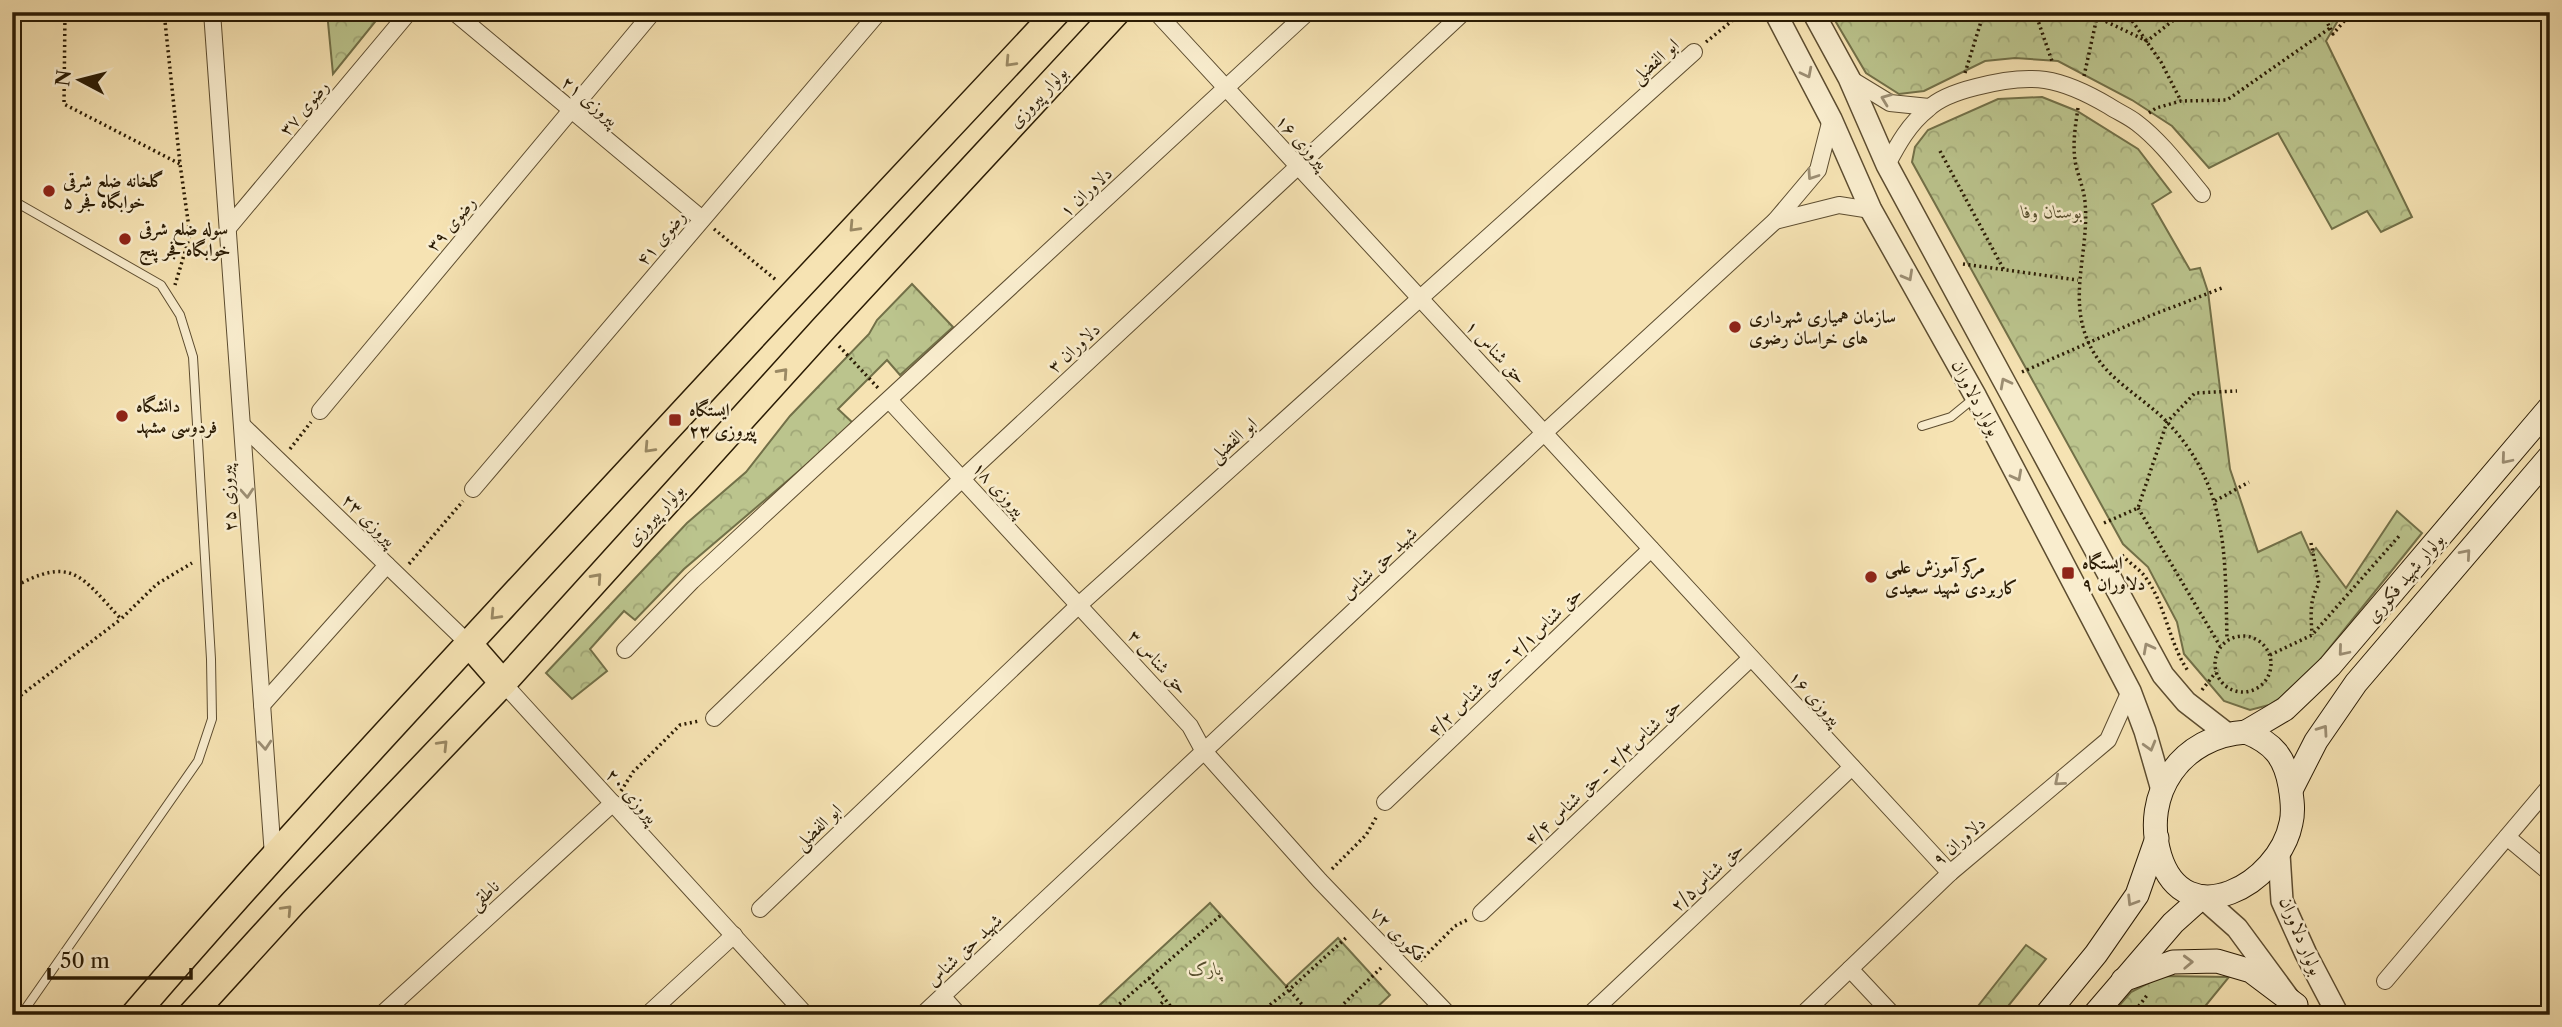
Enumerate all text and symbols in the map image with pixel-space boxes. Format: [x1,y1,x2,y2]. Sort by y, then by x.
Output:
street label: ابو الفضلی [1626,34,1685,90]
north arrow [46,46,116,116]
one-way arrow [1006,54,1019,67]
street label: بولوار پیروزی [1004,62,1074,134]
one-way arrow [1799,66,1812,78]
text: N [51,68,76,88]
street label: پیروزی ۲۱ [556,71,624,134]
street label: رضوی ۳۷ [274,76,334,140]
one-way arrow [1881,94,1893,108]
street label: پیروزی ۱۶ [1270,110,1334,177]
street label: دلاوران ۱ [1055,162,1117,222]
one-way arrow [1808,167,1820,180]
place label: گلخانه ضلع شرقی خوابگاه فجر ۵ [62,170,164,214]
marker: گلخانه ضلع شرقی خوابگاه فجر ۵ [41,183,57,199]
street label: رضوی ۳۹ [421,192,481,256]
park label: بوستان وفا [2020,201,2083,223]
street label: رضوی ۴۱ [631,206,691,270]
place label: سوله ضلع شرقی خوابگاه فجر پنج [138,218,231,266]
one-way arrow [850,219,863,232]
marker: سوله ضلع شرقی خوابگاه فجر پنج [117,231,133,247]
one-way arrow [1900,269,1913,282]
place label: سازمان همیاری شهرداری های خراسان رضوی [1749,306,1896,349]
street label: حق شناس ۱ [1461,315,1531,389]
street label: دلاوران ۳ [1043,318,1105,378]
marker: سازمان همیاری شهرداری های خراسان رضوی [1727,319,1743,335]
street label: بولوار دلاوران [1947,356,2005,440]
one-way arrow [775,368,787,381]
one-way arrow [1999,378,2013,390]
place label: دانشگاه فردوسی مشهد [136,394,217,440]
place label: ایستگاه پیروزی ۲۳ [689,398,758,444]
marker: دانشگاه فردوسی مشهد [114,408,130,424]
marker: ایستگاه پیروزی ۲۳ [667,412,683,428]
street label: ابو الفضلی [1204,413,1263,469]
one-way arrow [645,440,658,453]
one-way arrow [2502,451,2514,464]
street label: پیروزی ۱۸ [967,457,1031,524]
street label: پیروزی ۲۵ [215,462,243,532]
one-way arrow [2009,469,2023,481]
street label: بولوار پیروزی [621,479,690,552]
one-way arrow [239,488,254,499]
street label: پیروزی ۲۳ [336,489,402,554]
street label: شهید حق شناس [1336,522,1422,605]
street label: بولوار شهید فکوری [2361,529,2450,628]
one-way arrow [2458,549,2470,562]
place label: ایستگاه دلاوران ۹ [2082,551,2145,595]
place label: مرکز آموزش علمی کاربردی شهید سعیدی [1885,556,2018,600]
marker: ایستگاه دلاوران ۹ [2060,565,2076,581]
marker: مرکز آموزش علمی کاربردی شهید سعیدی [1863,569,1879,585]
one-way arrow [589,573,602,586]
street label: حق شناس۲/۱ - حق شناس ۴/۲ [1423,583,1587,741]
one-way arrow [491,607,503,620]
street label: حق شناس ۳ [1123,625,1193,699]
one-way arrow [2143,643,2156,655]
one-way arrow [2339,643,2351,656]
street label: پیروزی ۱۶ [1783,666,1847,733]
street label: حق شناس۲/۳ - حق شناس ۴/۴ [1520,694,1686,850]
one-way arrow [2315,725,2327,738]
one-way arrow [257,739,272,750]
one-way arrow [2141,739,2156,751]
one-way arrow [435,740,448,753]
street label: پیروزی ۲۰ [600,764,664,831]
one-way arrow [2055,773,2068,785]
street label: ابو الفضلی [790,799,848,856]
street label: دلاوران ۹ [1928,812,1990,870]
street label: حق شناس۲/۵ [1666,838,1748,916]
street label: ناطقی [464,875,505,916]
street label: بولوار دلاوران [2275,893,2327,979]
one-way arrow [2127,894,2140,907]
street label: فکوری ۷۲ [1366,902,1430,966]
one-way arrow [278,905,291,918]
street label: شهید حق شناس [921,909,1007,992]
scale bar [49,936,191,980]
text: 50 m [60,948,110,973]
one-way arrow [2183,954,2194,969]
park label: پارک [1188,958,1223,982]

